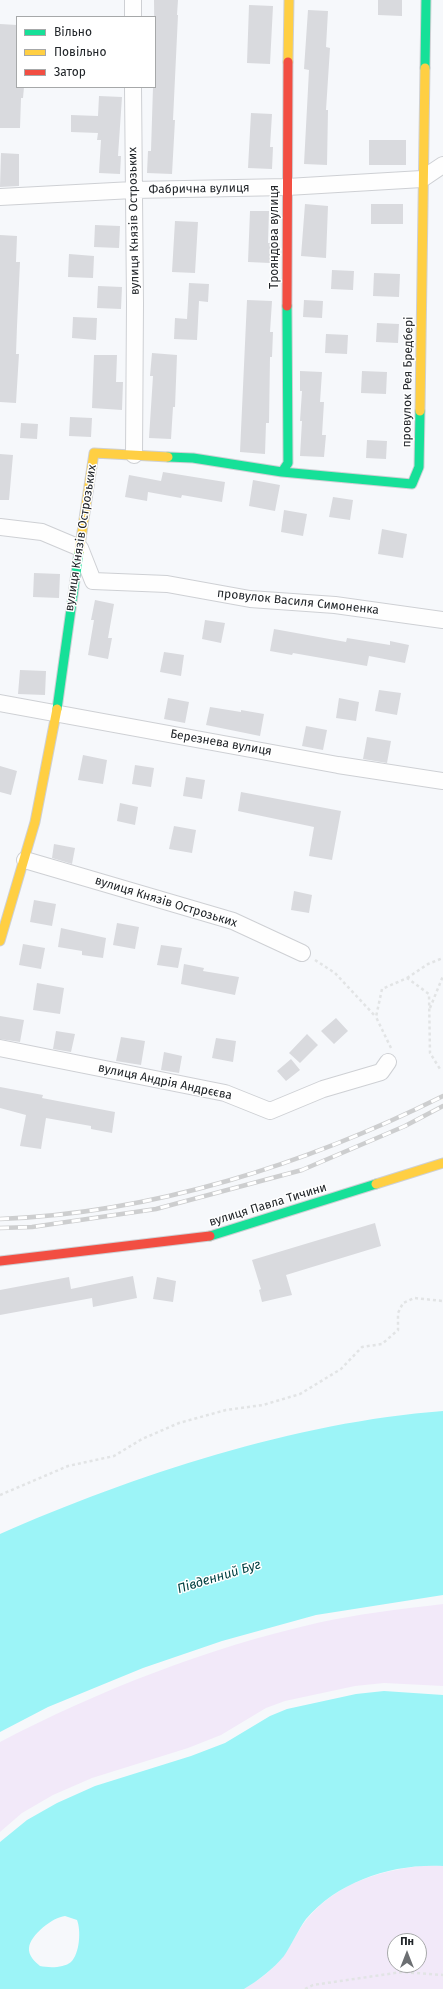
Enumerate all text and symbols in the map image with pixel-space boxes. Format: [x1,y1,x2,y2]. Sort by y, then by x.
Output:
legend [16,16,156,88]
text: Вільно [54,25,92,39]
text: Повільно [54,45,107,59]
text: Затор [54,65,86,79]
street label: вулиця Князів Острозьких [126,147,142,295]
street label: Фабрична вулиця [148,181,250,197]
street label: Трояндова вулиця [268,185,282,289]
street label: провулок Рея Бредбері [400,316,416,448]
street label: вулиця Князів Острозьких [62,464,100,612]
street label: провулок Василя Симоненка [216,586,380,618]
street label: Березнева вулиця [169,727,273,759]
street label: вулиця Князів Острозьких [93,873,239,931]
street label: вулиця Андрія Андрєєва [97,1061,233,1103]
street label: вулиця Павла Тичини [207,1180,329,1230]
water label: Південний Буг [175,1557,263,1597]
north arrow [387,1933,427,1973]
text: Пн [400,1935,414,1948]

